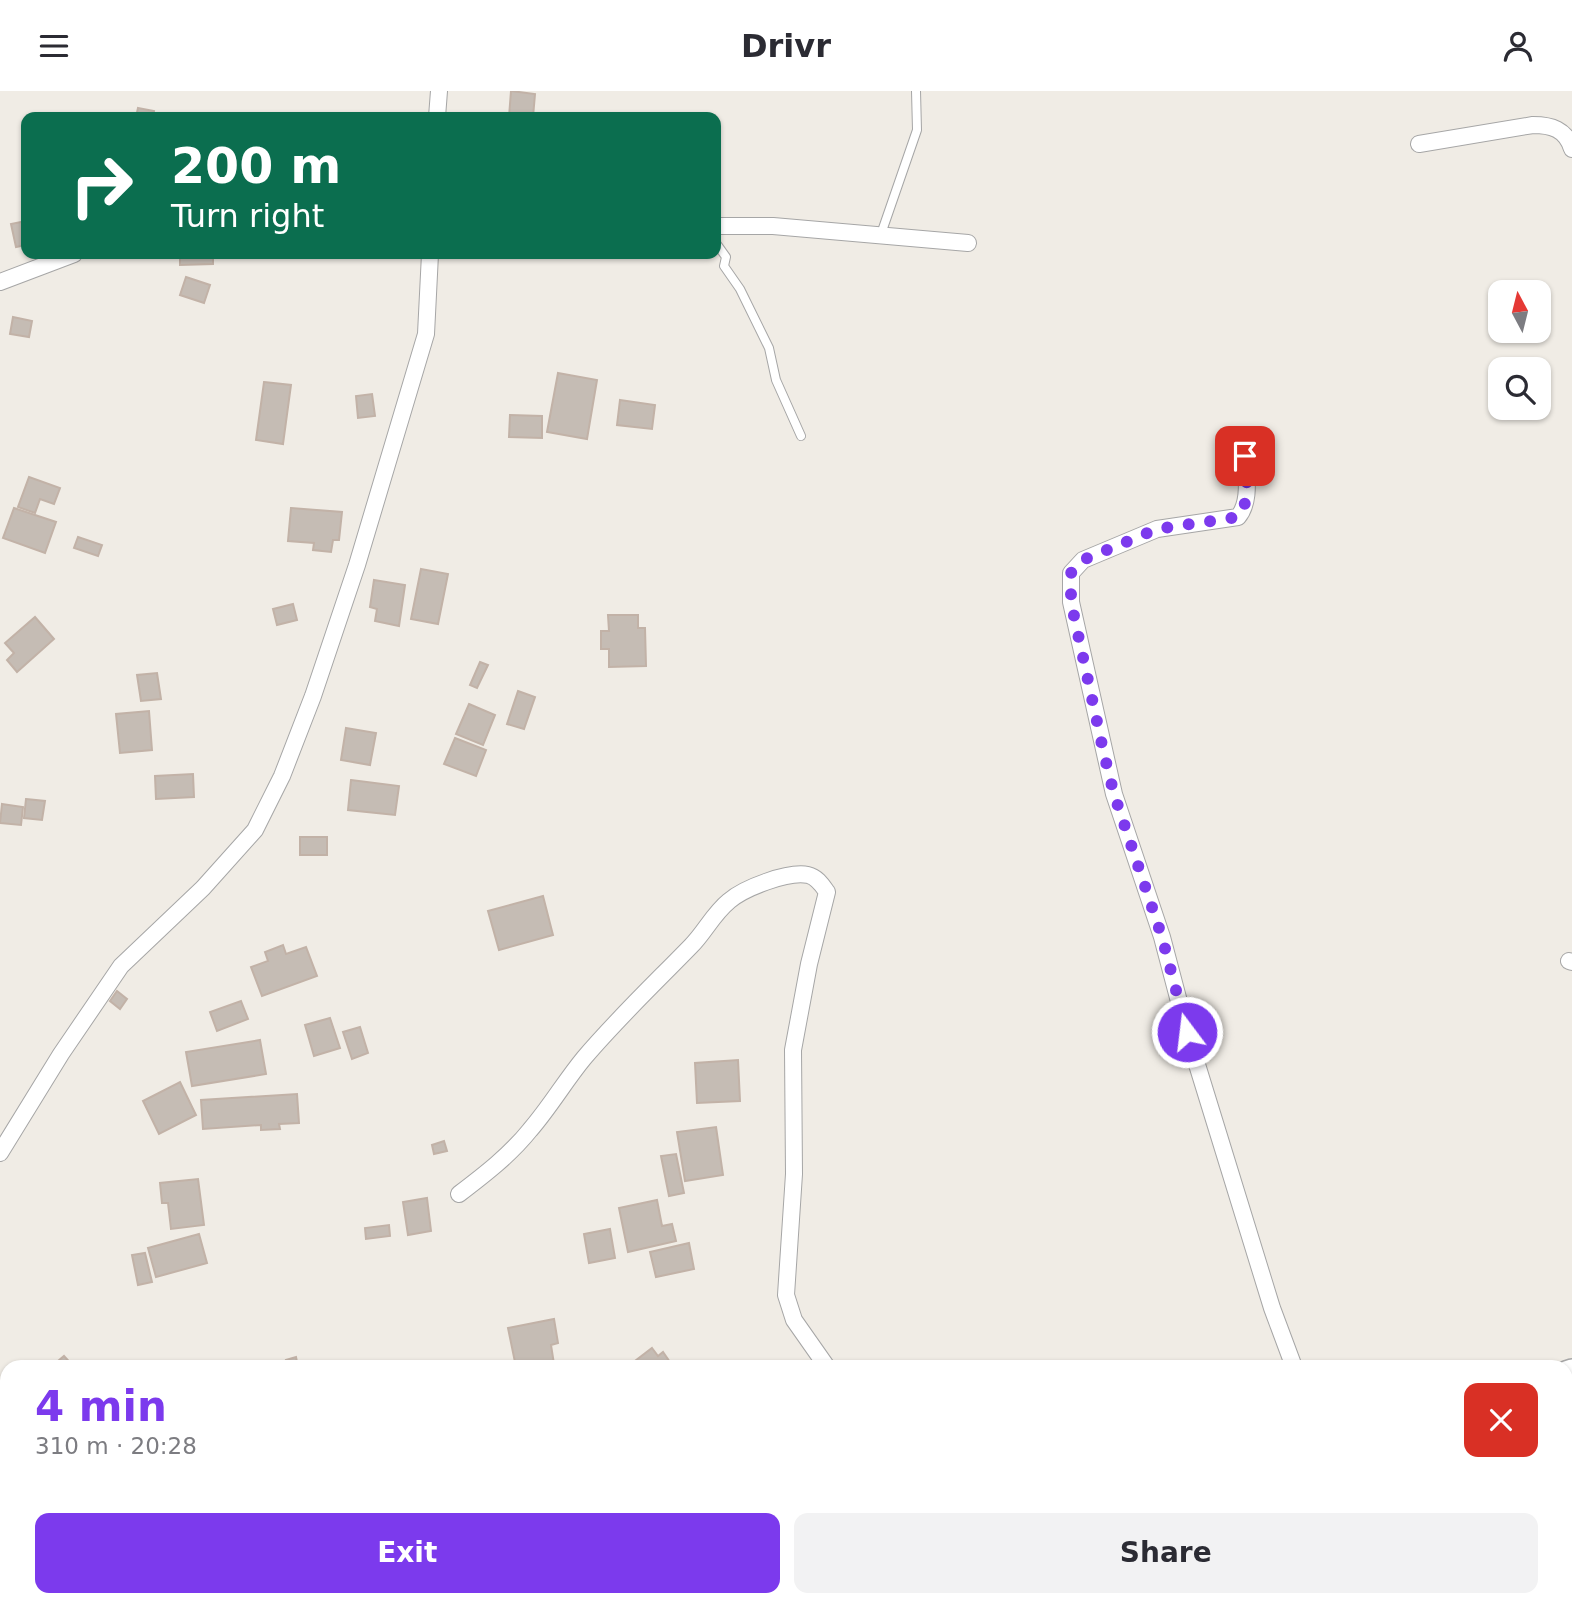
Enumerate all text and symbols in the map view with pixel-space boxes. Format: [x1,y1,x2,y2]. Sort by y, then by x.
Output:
icon: menu [35,27,73,65]
text: Drivr [741,27,831,65]
icon: person [1499,27,1537,65]
text: 200 m [171,138,341,195]
icon: right [56,140,147,231]
text: Turn right [171,197,324,235]
north arrow [1488,280,1550,343]
map controls [1488,280,1551,420]
button: search [1488,357,1551,420]
pin [1215,426,1275,486]
icon: arrive [1226,437,1264,475]
position arrow [1150,995,1224,1069]
text: 4 min [35,1382,167,1431]
button: close [1464,1383,1538,1457]
text: 310 m · 20:28 [35,1433,197,1459]
button: Exit [35,1513,780,1593]
button: Share [794,1513,1538,1593]

